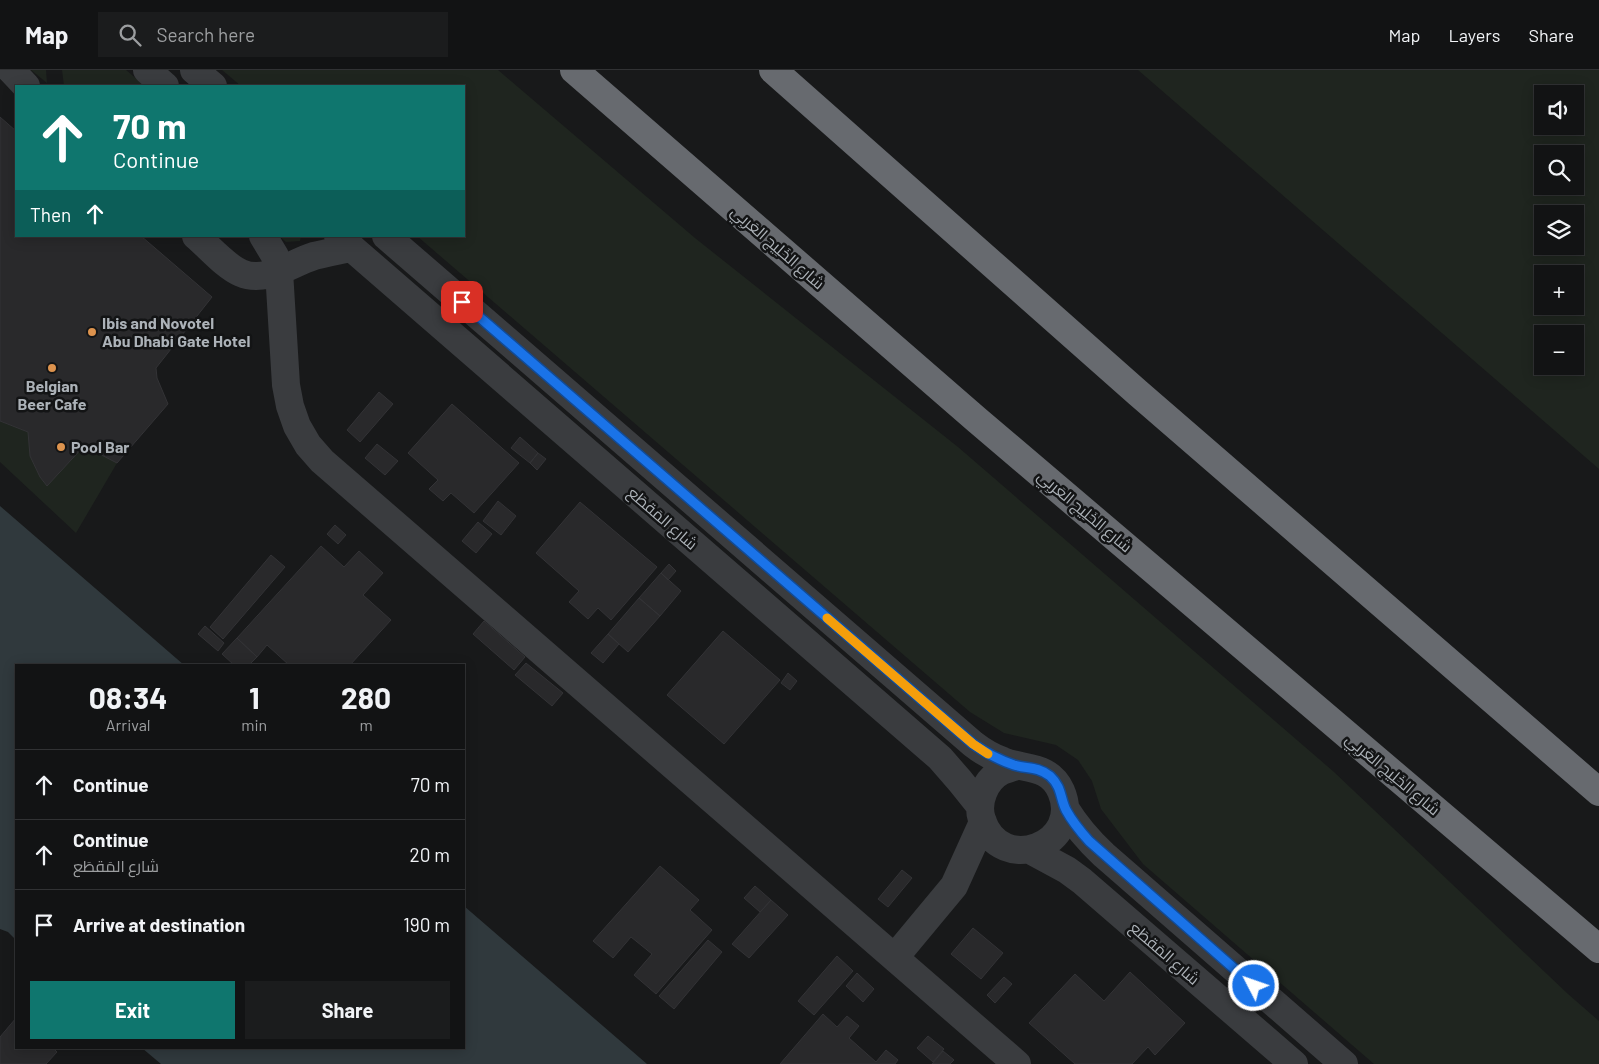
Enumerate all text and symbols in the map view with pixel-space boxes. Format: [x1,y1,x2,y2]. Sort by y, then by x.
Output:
search box [98,12,448,57]
text: Map [25,20,68,49]
icon: search [116,21,144,49]
text: Search here [156,23,255,46]
text: Map [1388,24,1420,46]
text: Layers [1448,24,1501,46]
text: Share [1529,24,1574,46]
map controls [1534,85,1584,375]
button: sound [1534,85,1584,135]
text: 70 m [113,104,187,146]
icon: ahead [30,105,95,170]
button: search [1534,145,1584,195]
text: Continue [113,146,199,172]
icon: ahead [81,200,109,228]
street label: شارع الخَلِيج العَربِي [724,201,829,296]
text: Then [30,203,71,226]
button: layers [1534,205,1584,255]
button: + [1534,265,1584,315]
pin [441,281,483,323]
icon: arrive [448,288,476,316]
place label: Ibis and Novotel Abu Dhabi Gate Hotel [102,313,250,350]
button: − [1534,325,1584,375]
marker: Ibis and Novotel Abu Dhabi Gate Hotel [86,326,98,338]
marker: Belgian Beer Cafe [46,362,58,374]
place label: Belgian Beer Cafe [17,376,87,413]
place label: Pool Bar [71,437,129,456]
marker: Pool Bar [55,441,67,453]
street label: شارع الخَلِيج العَربِي [1031,466,1136,559]
street label: شارع المَقطَع [623,482,702,555]
text: 08:34 [89,679,167,715]
text: 1 [249,679,260,715]
text: 280 [341,679,391,715]
text: Arrival [106,715,151,734]
text: min [241,715,267,734]
text: m [359,715,373,734]
street label: شارع الخَلِيج العَربِي [1339,729,1444,822]
icon: ahead [30,771,58,799]
text: Continue [73,773,149,796]
text: 70 m [411,773,450,796]
text: Continue [73,828,149,851]
icon: ahead [30,841,58,869]
text: 20 m [410,843,450,866]
text: شارع المَقطَع [73,856,159,875]
icon: arrive [30,911,58,939]
text: Arrive at destination [73,913,245,936]
text: 190 m [403,913,450,936]
street label: شارع المَقطَع [1125,917,1204,990]
position arrow [1227,959,1279,1011]
button: Exit [30,981,235,1039]
button: Share [245,981,450,1039]

